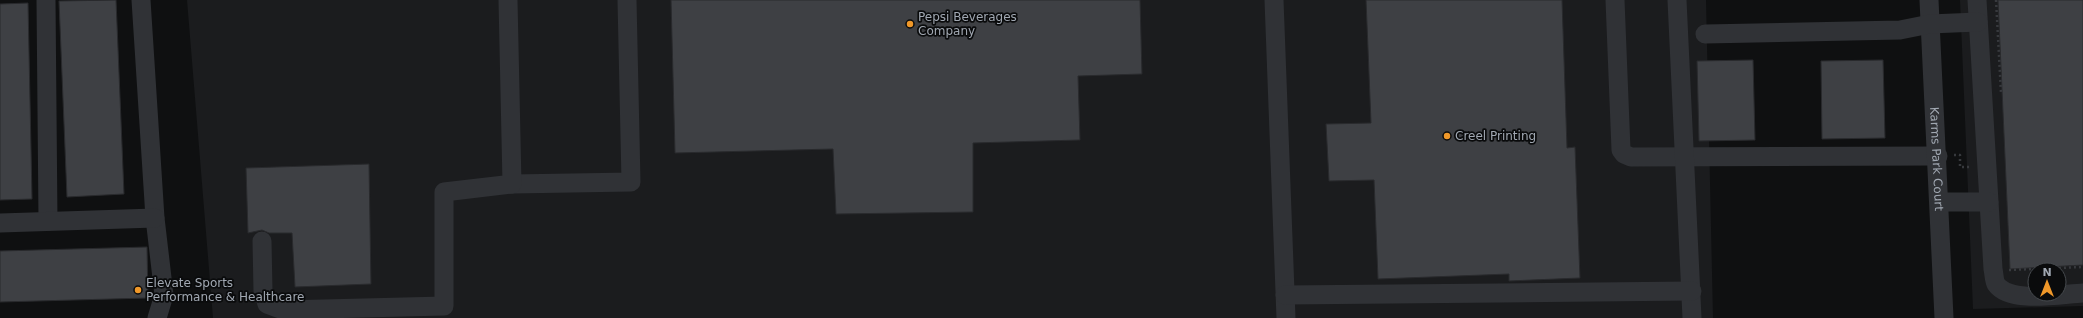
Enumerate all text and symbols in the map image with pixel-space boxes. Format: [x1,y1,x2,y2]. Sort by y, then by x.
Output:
place label: Pepsi Beverages Company [918,10,1017,38]
marker: Pepsi Beverages Company [905,19,915,29]
street label: Karms Park Court [1927,106,1946,212]
place label: Creel Printing [1455,129,1536,143]
marker: Creel Printing [1442,131,1452,141]
north arrow [2027,262,2067,302]
text: N [2042,266,2052,279]
place label: Elevate Sports Performance & Healthcare [146,276,304,304]
marker: Elevate Sports Performance & Healthcare [133,285,143,295]

